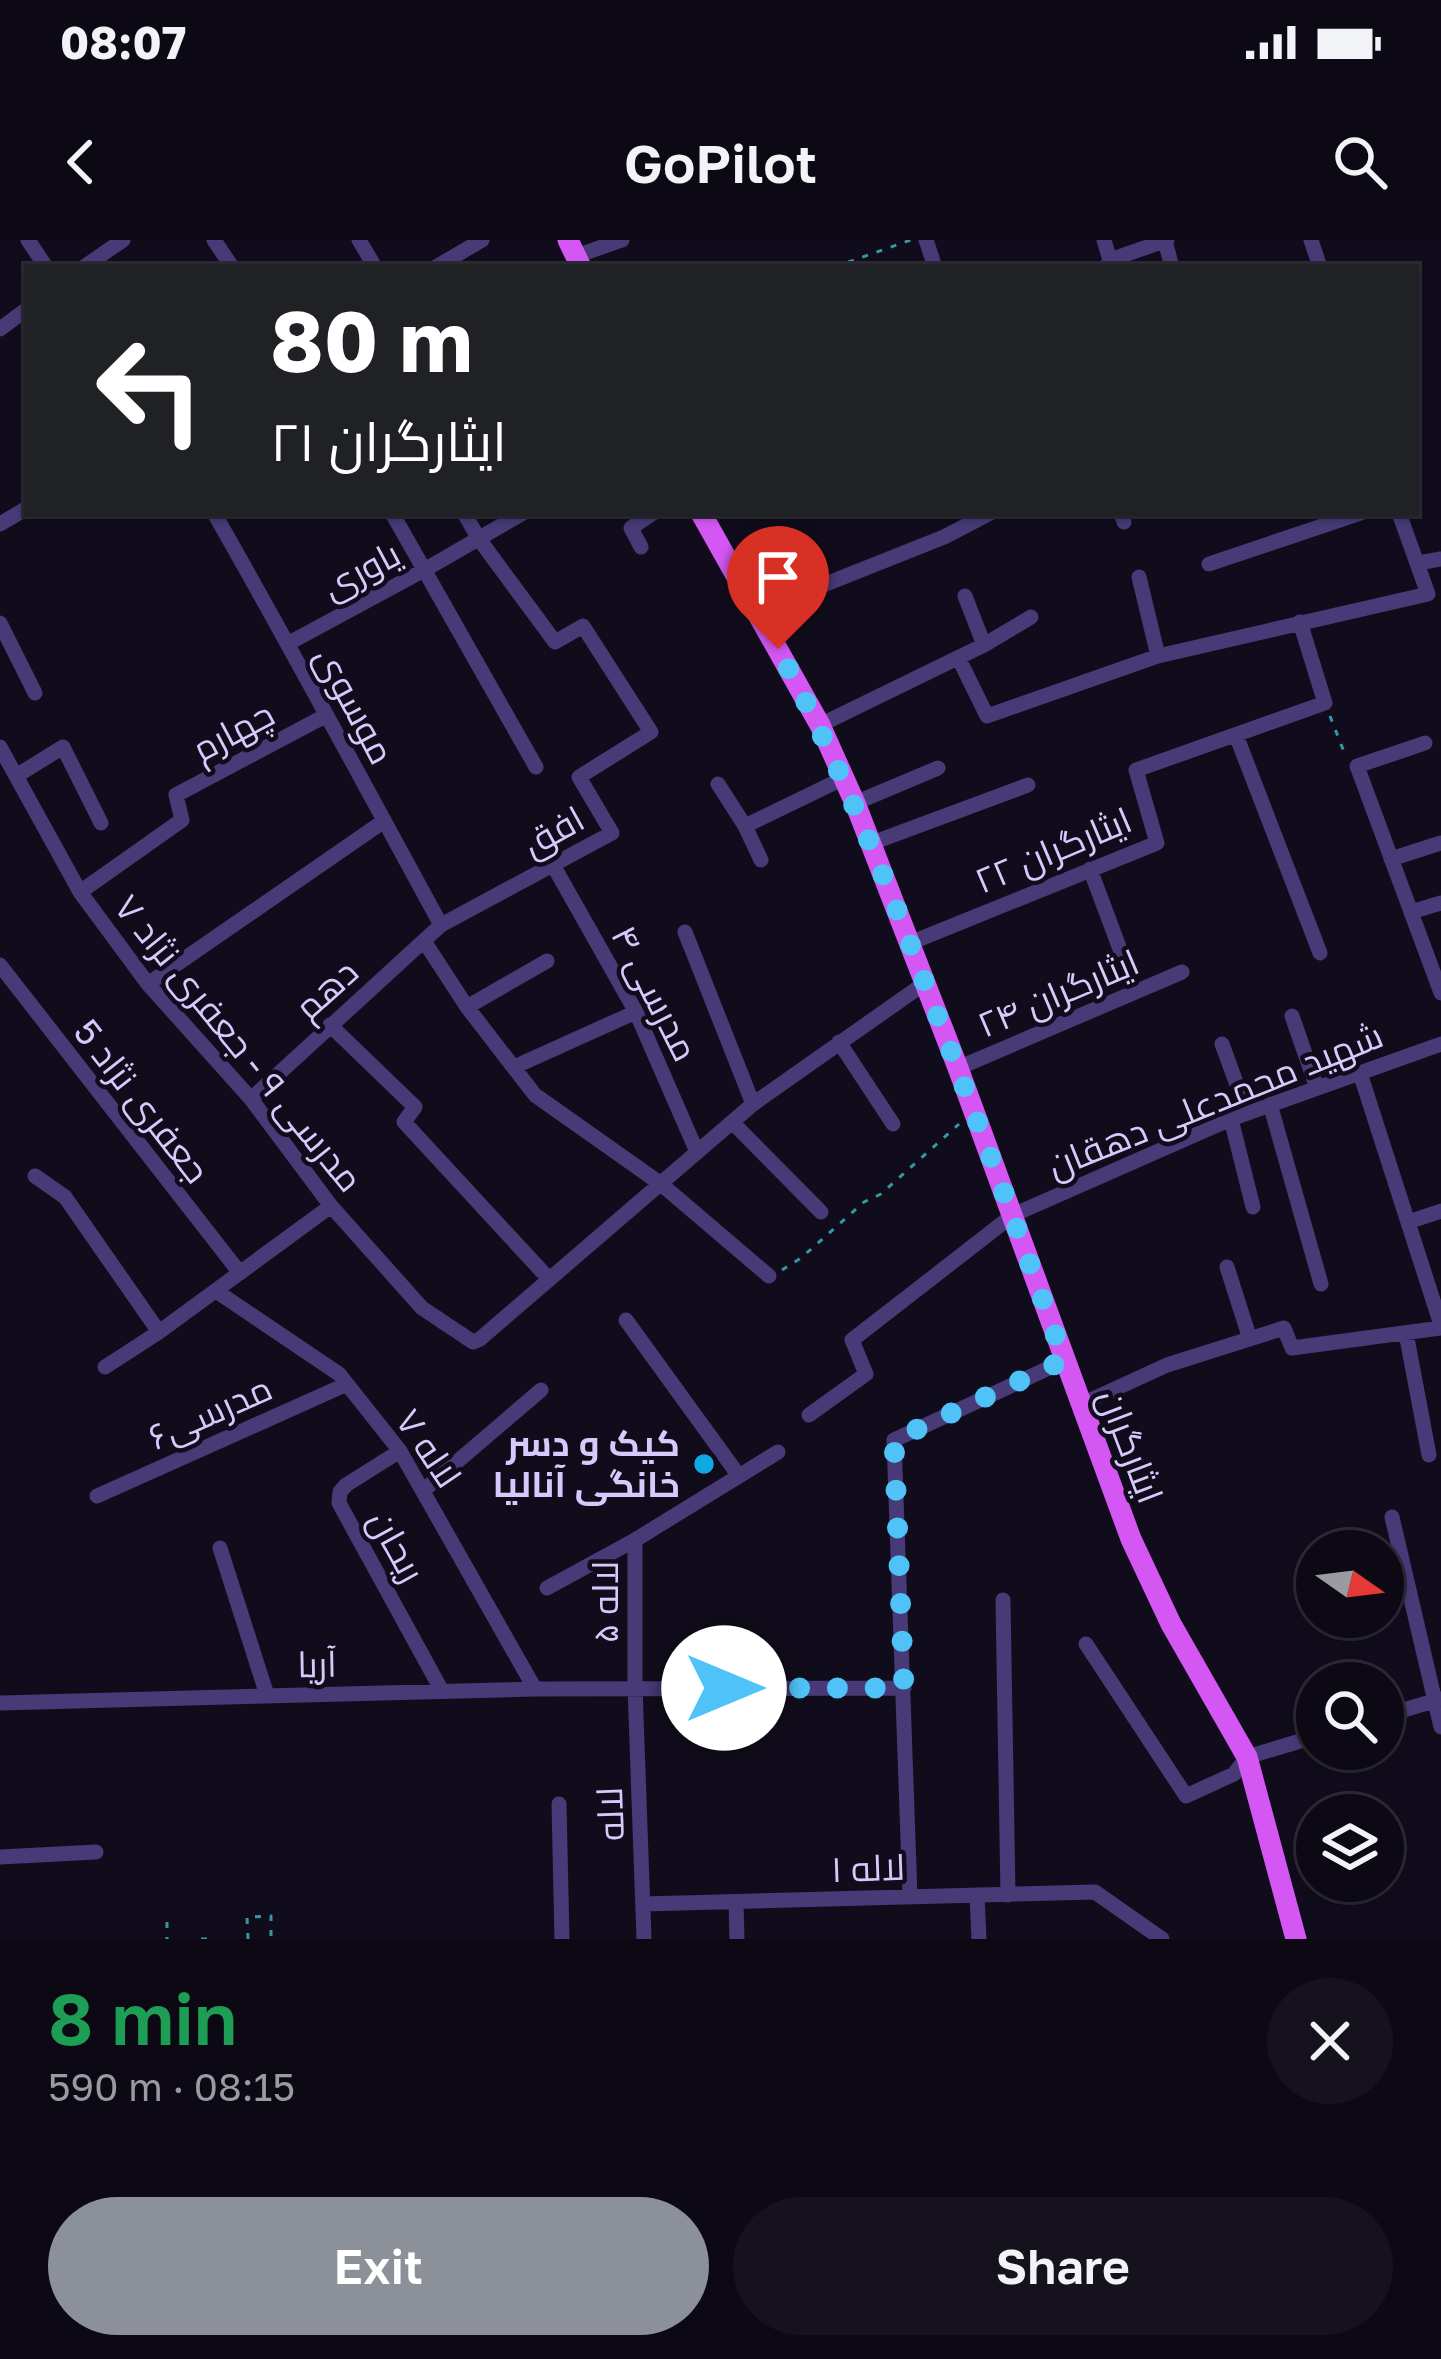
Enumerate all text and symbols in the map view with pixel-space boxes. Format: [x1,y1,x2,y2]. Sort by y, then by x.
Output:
text: 08:07 [60,15,186,69]
icon: back [48,129,114,195]
icon: search [1327,129,1393,195]
text: GoPilot [624,130,817,195]
text: 80 m [270,290,473,390]
icon: left [72,312,228,468]
text: ایثارگران ۲۱ [270,408,507,473]
pin [727,526,829,649]
street label: یاوری [315,531,408,609]
icon: arrive [745,544,811,610]
street label: موسوی [306,639,404,771]
street label: چهارم [185,691,283,773]
street label: افق [514,796,592,867]
street label: ایثارگران ۲۲ [968,797,1138,903]
street label: مدرسی ۹ - جعفری نژاد ۷ [106,885,372,1201]
street label: مدرسی ۴ [602,918,708,1068]
street label: ایثارگران ۲۴ [971,939,1145,1047]
street label: دهم [285,949,369,1031]
street label: جعفری نژاد 5 [65,1011,219,1191]
street label: شهید محمدعلی دهقان [1041,1013,1389,1187]
street label: مدرسی۶ [141,1365,279,1459]
street label: ایثارگران [1089,1383,1173,1509]
street label: لاله ۷ [388,1400,471,1495]
place label: کیک و دسر خانگی آنالیا [493,1421,680,1506]
marker: کیک و دسر خانگی آنالیا [691,1451,717,1477]
street label: ریحان [359,1502,435,1590]
north arrow [1296,1530,1404,1638]
map controls [1296,1530,1404,1902]
street label: لاله ۵ [583,1561,626,1643]
position arrow [661,1625,787,1751]
street label: آریا [297,1642,337,1685]
button: search [1296,1662,1404,1770]
street label: لاله [587,1786,632,1842]
button: layers [1296,1794,1404,1902]
street label: لاله ۱ [830,1845,906,1890]
text: 8 min [48,1974,237,2061]
button: close [1267,1978,1393,2104]
text: 590 m · 08:15 [48,2063,295,2110]
button: Exit [48,2197,709,2335]
button: Share [733,2197,1393,2335]

